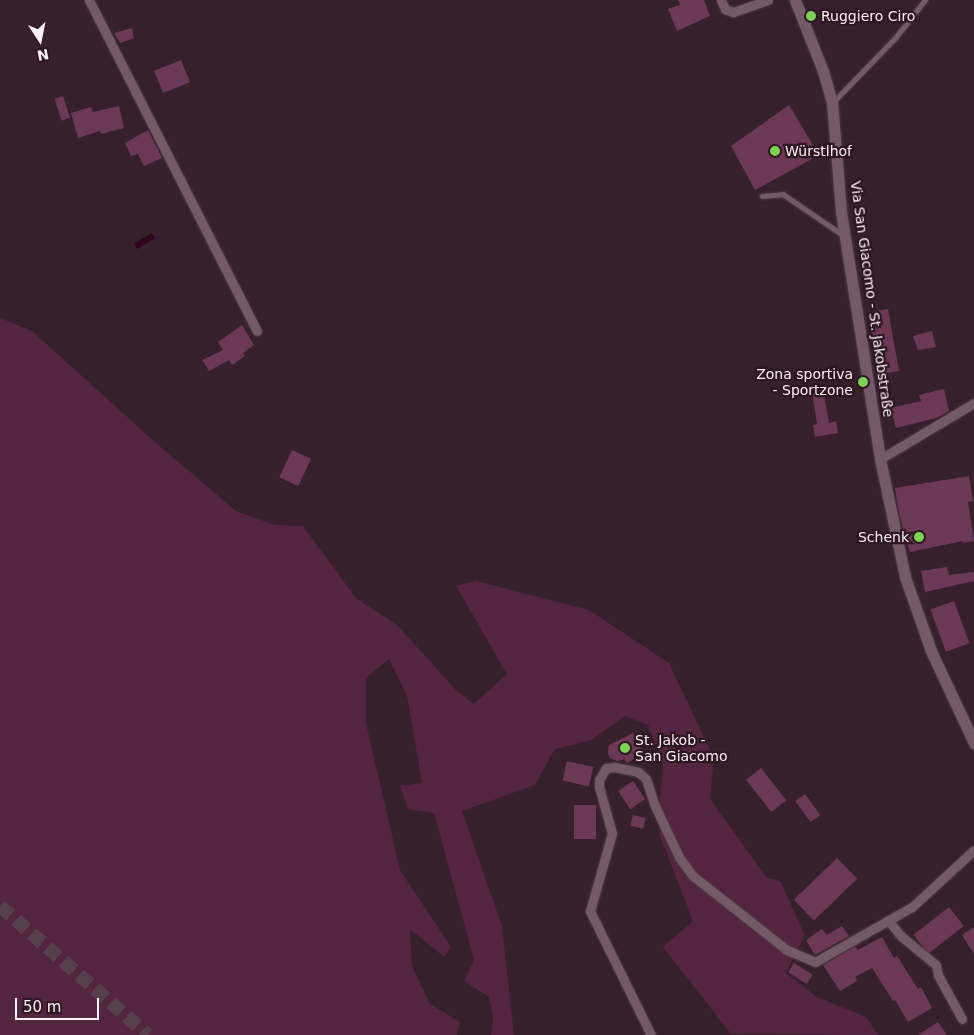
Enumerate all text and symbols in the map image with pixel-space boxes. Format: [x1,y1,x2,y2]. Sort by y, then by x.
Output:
place label: Ruggiero Ciro [821,8,915,24]
marker: Ruggiero Ciro [805,10,817,22]
north arrow [15,15,65,65]
text: N [36,46,50,64]
place label: Würstlhof [785,143,852,159]
marker: Würstlhof [769,145,781,157]
street label: Via San Giacomo - St. Jakobstraße [847,180,897,418]
place label: Zona sportiva - Sportzone [756,366,853,398]
marker: Zona sportiva - Sportzone [857,376,869,388]
place label: Schenk [858,529,909,545]
marker: Schenk [913,531,925,543]
place label: St. Jakob - San Giacomo [635,732,728,764]
marker: St. Jakob - San Giacomo [619,742,631,754]
scale bar [18,988,101,1020]
text: 50 m [23,998,61,1016]

